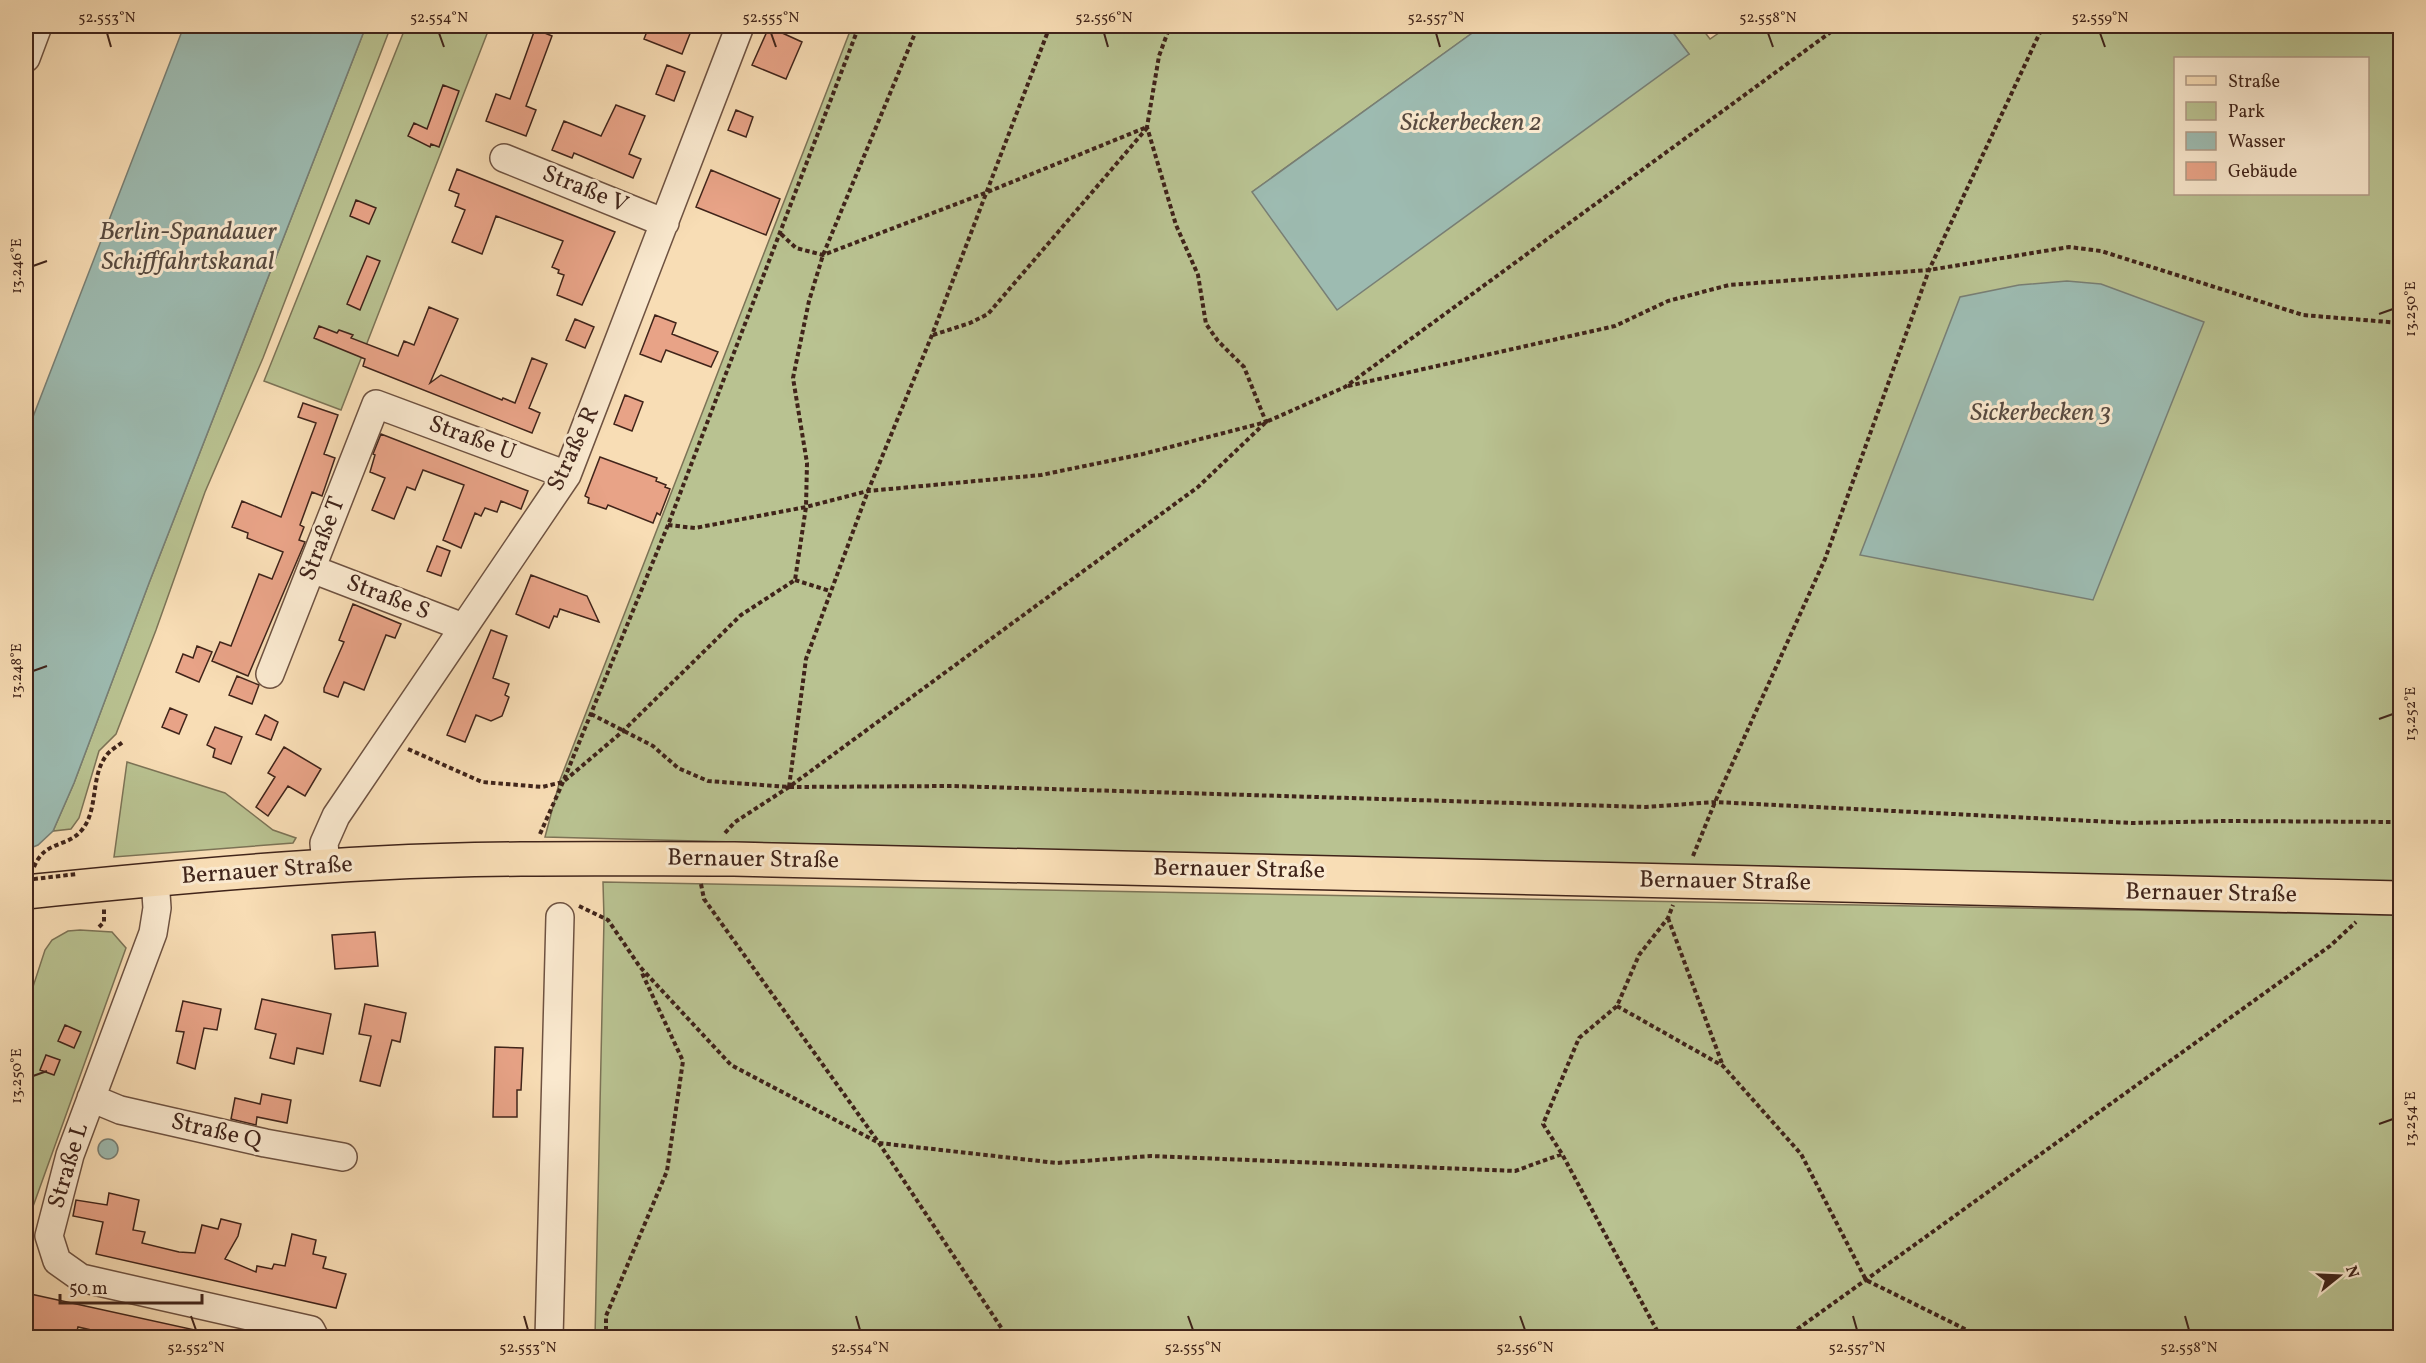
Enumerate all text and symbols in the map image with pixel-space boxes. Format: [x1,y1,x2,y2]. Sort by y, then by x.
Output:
text: 52.553°N [78,8,136,29]
text: 52.554°N [410,8,468,29]
text: 52.555°N [743,8,799,29]
text: 52.556°N [1075,8,1133,29]
text: 52.557°N [1408,8,1464,29]
text: 52.558°N [1739,8,1797,29]
text: 52.559°N [2072,8,2128,29]
legend [2174,57,2369,195]
text: Straße [2228,70,2280,95]
text: Park [2228,100,2265,125]
water label: Sickerbecken 2 [1400,105,1542,141]
text: Wasser [2228,130,2286,155]
street label: Straße V [537,157,633,223]
text: Gebäude [2228,160,2297,185]
water label: Berlin-Spandauer Schifffahrtskanal [99,214,277,280]
text: 13.246°E [7,238,28,294]
text: 13.250°E [2401,281,2422,337]
water label: Sickerbecken 3 [1970,395,2112,431]
street label: Straße R [539,401,609,497]
street label: Straße U [424,408,520,470]
street label: Straße T [291,492,355,586]
street label: Straße S [341,566,435,630]
text: 13.248°E [7,643,28,699]
text: 13.252°E [2401,687,2422,741]
street label: Bernauer Straße [667,842,839,878]
street label: Bernauer Straße [180,848,354,894]
street label: Bernauer Straße [1153,852,1325,888]
street label: Bernauer Straße [1639,864,1811,900]
street label: Bernauer Straße [2125,876,2297,912]
text: 13.250°E [7,1048,28,1104]
text: 13.254°E [2401,1091,2422,1147]
street label: Straße Q [167,1105,266,1159]
street label: Straße L [40,1119,98,1213]
north arrow [2309,1246,2369,1306]
text: N [2339,1263,2364,1281]
scale bar [60,1267,202,1305]
text: 50 m [69,1277,108,1302]
text: 52.552°N [167,1338,225,1359]
text: 52.553°N [499,1338,557,1359]
text: 52.554°N [831,1338,889,1359]
text: 52.555°N [1165,1338,1221,1359]
text: 52.556°N [1496,1338,1554,1359]
text: 52.557°N [1829,1338,1885,1359]
text: 52.558°N [2160,1338,2218,1359]

